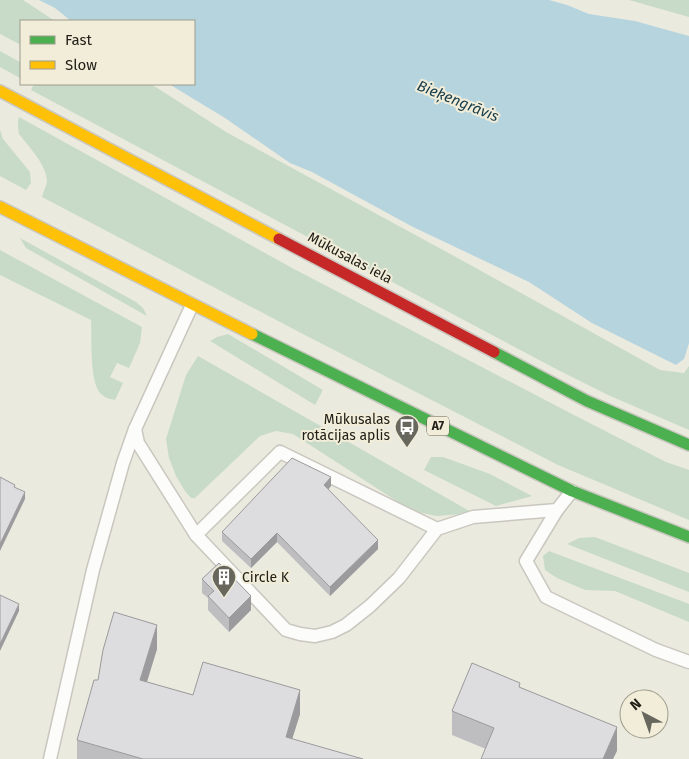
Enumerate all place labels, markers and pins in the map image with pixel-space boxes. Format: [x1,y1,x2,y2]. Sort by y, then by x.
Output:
place label: Mūkusalas rotācijas aplis [301,411,390,444]
bus stop icon: Mūkusalas rotācijas aplis [394,414,420,448]
building icon: Circle K [211,564,237,598]
place label: Circle K [242,569,290,586]

